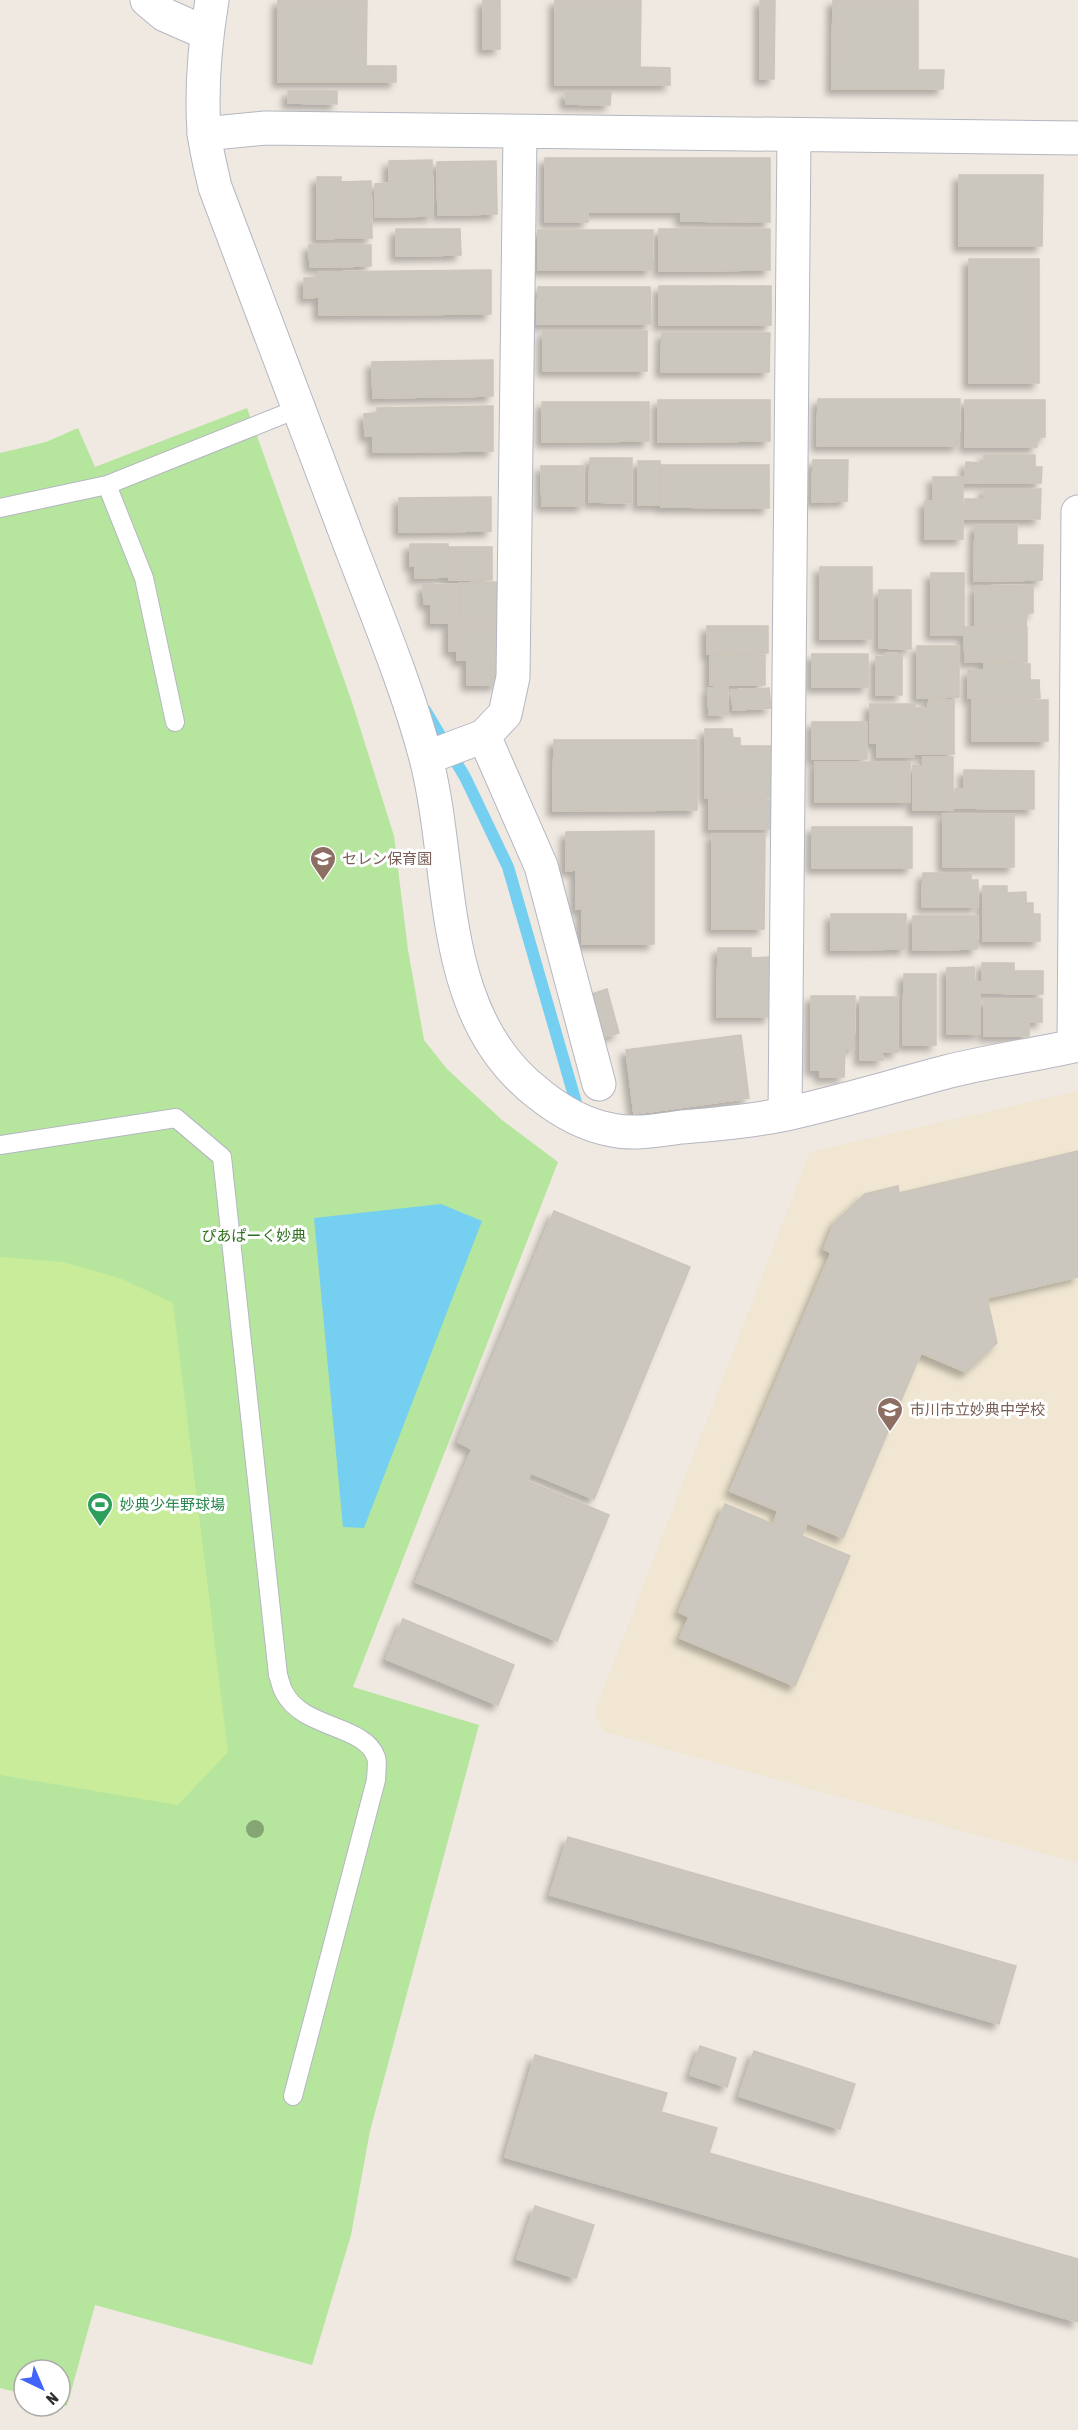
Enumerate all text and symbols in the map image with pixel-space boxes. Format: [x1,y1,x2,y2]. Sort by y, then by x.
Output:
school or university icon: セレン保育園 [308,844,338,882]
place label: セレン保育園 [342,850,432,867]
park label: ぴあぱーく妙典 [201,1227,307,1244]
school or university icon: 市川市立妙典中学校 [875,1395,905,1433]
place label: 市川市立妙典中学校 [910,1401,1045,1418]
sports icon: 妙典少年野球場 [85,1490,115,1528]
place label: 妙典少年野球場 [120,1496,225,1513]
north arrow [12,2358,72,2418]
text: N [43,2389,62,2409]

